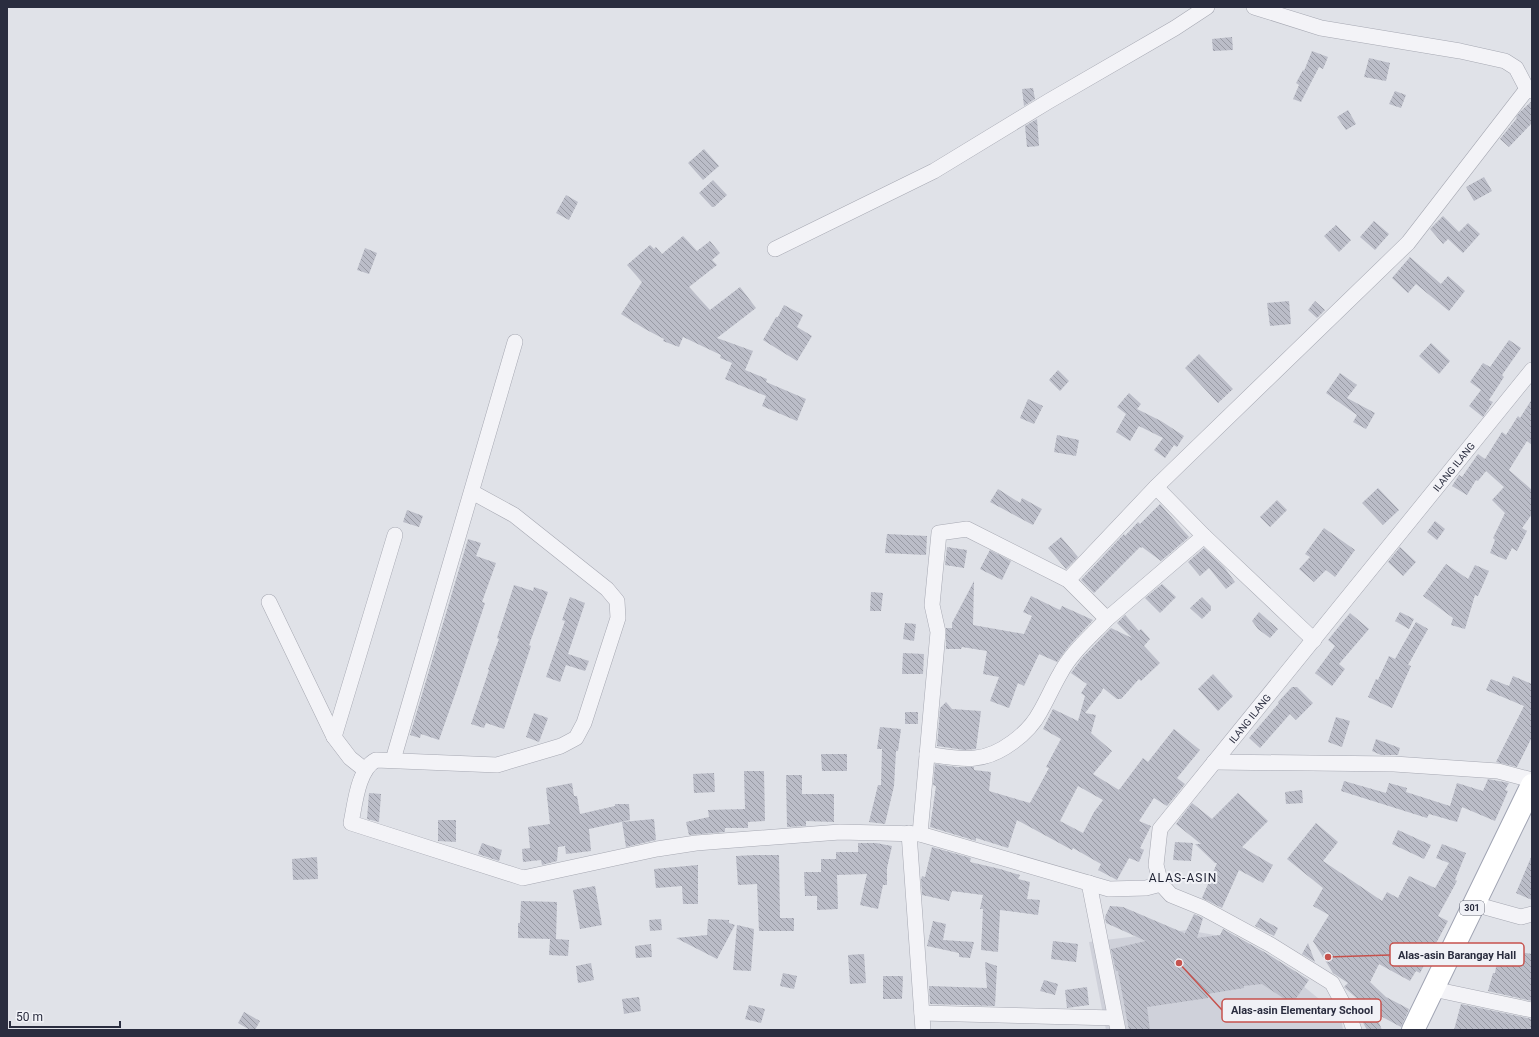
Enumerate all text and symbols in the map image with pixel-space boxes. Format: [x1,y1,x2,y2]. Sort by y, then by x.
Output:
street label: ILANG ILANG [1431,440,1477,493]
street label: ILANG ILANG [1227,692,1273,745]
district label: ALAS-ASIN [1149,871,1217,885]
road number: 301 [1460,901,1484,915]
callout: Alas-asin Barangay Hall [1390,943,1524,966]
text: Alas-asin Barangay Hall [1398,949,1516,962]
callout: Alas-asin Elementary School [1222,999,1381,1022]
scale bar [10,1003,120,1029]
text: Alas-asin Elementary School [1231,1004,1373,1017]
text: 50 m [16,1010,43,1024]

